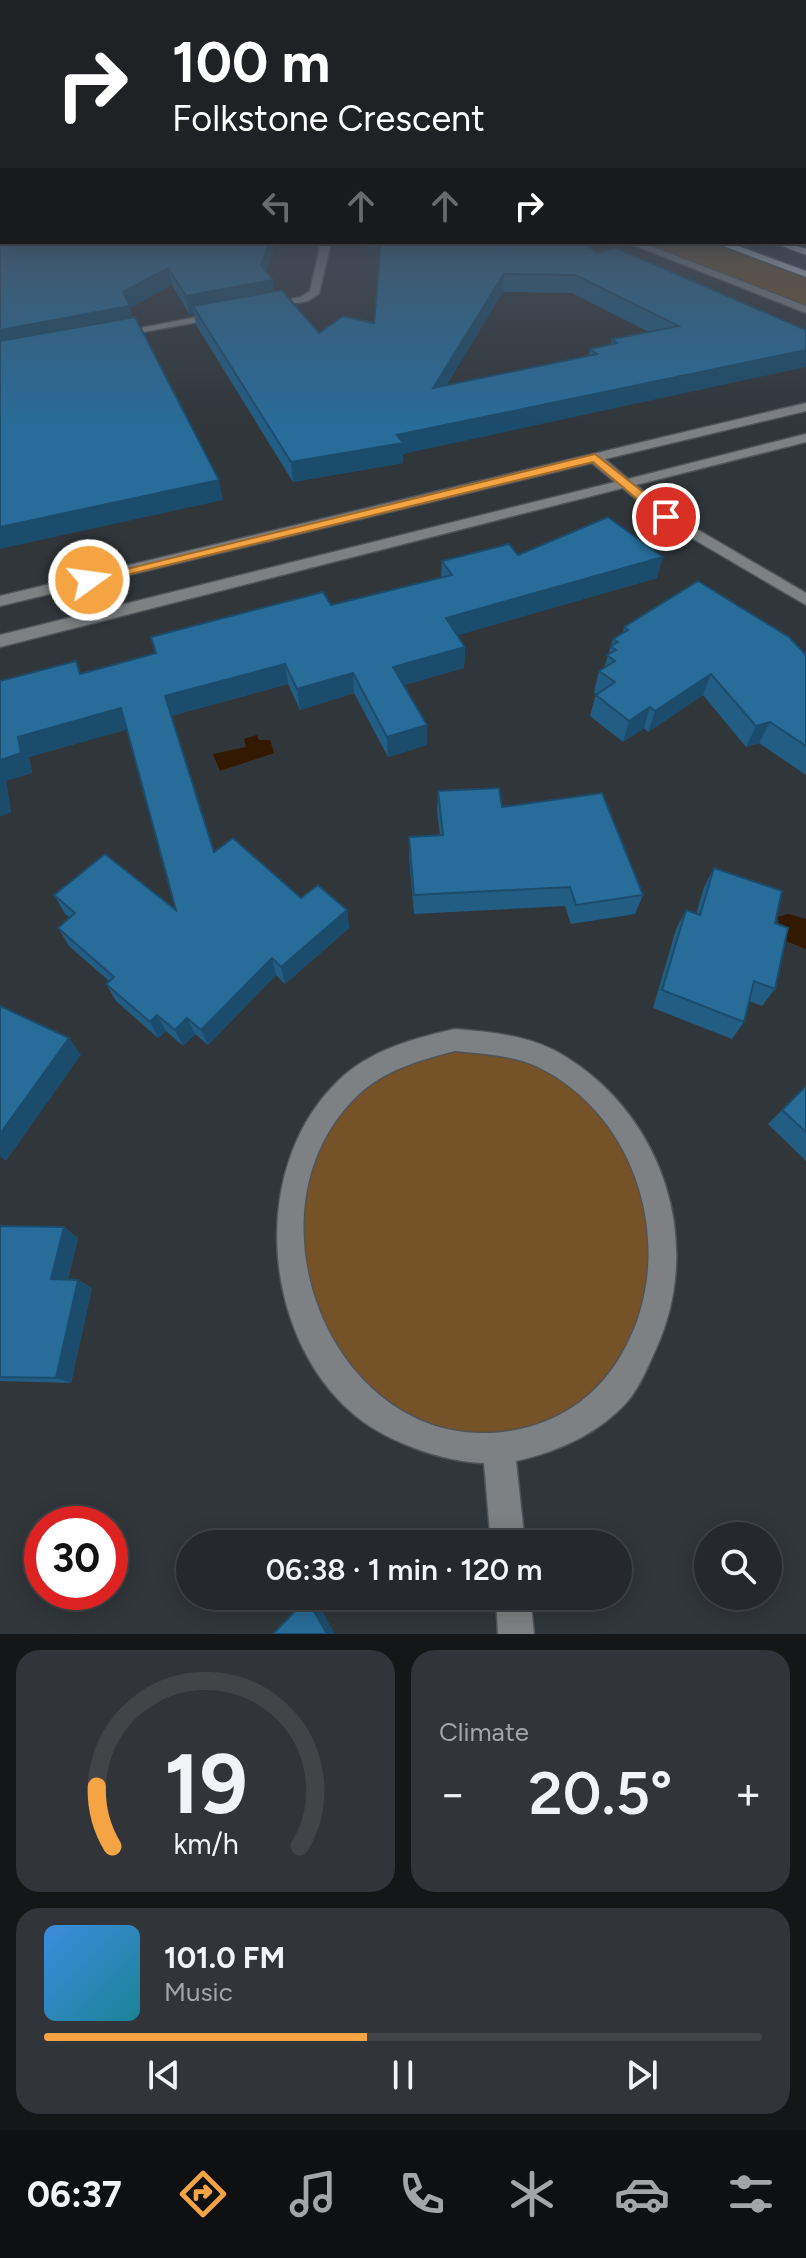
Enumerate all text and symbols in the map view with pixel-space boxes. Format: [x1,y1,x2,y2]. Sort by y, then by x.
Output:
text: 100 m [172,29,330,96]
icon: right [40,32,144,136]
text: Folkstone Crescent [172,97,485,140]
icon: left [255,184,299,228]
icon: ahead [339,184,383,228]
icon: ahead [423,184,467,228]
icon: right [507,184,551,228]
pin [632,483,700,551]
icon: arrive [644,495,688,539]
position arrow [47,538,131,622]
speed limit sign: 30 [24,1506,128,1610]
map controls [694,1522,782,1610]
button: search [694,1522,782,1610]
text: 06:38 · 1 min · 120 m [266,1551,542,1588]
text: Climate [439,1716,529,1748]
text: 19 [164,1734,247,1834]
text: 20.5° [529,1757,673,1829]
text: − [439,1767,466,1820]
text: + [735,1767,762,1820]
text: km/h [173,1827,238,1861]
text: 101.0 FM [164,1939,285,1976]
text: Music [164,1976,233,2008]
icon: previous [142,2053,186,2097]
icon: pause [381,2053,425,2097]
icon: next [620,2053,664,2097]
icon: directions [175,2166,231,2222]
icon: music [285,2166,341,2222]
icon: phone [394,2166,450,2222]
icon: climate [504,2166,560,2222]
icon: car [614,2166,670,2222]
icon: filters [723,2166,779,2222]
text: 06:37 [27,2173,122,2216]

